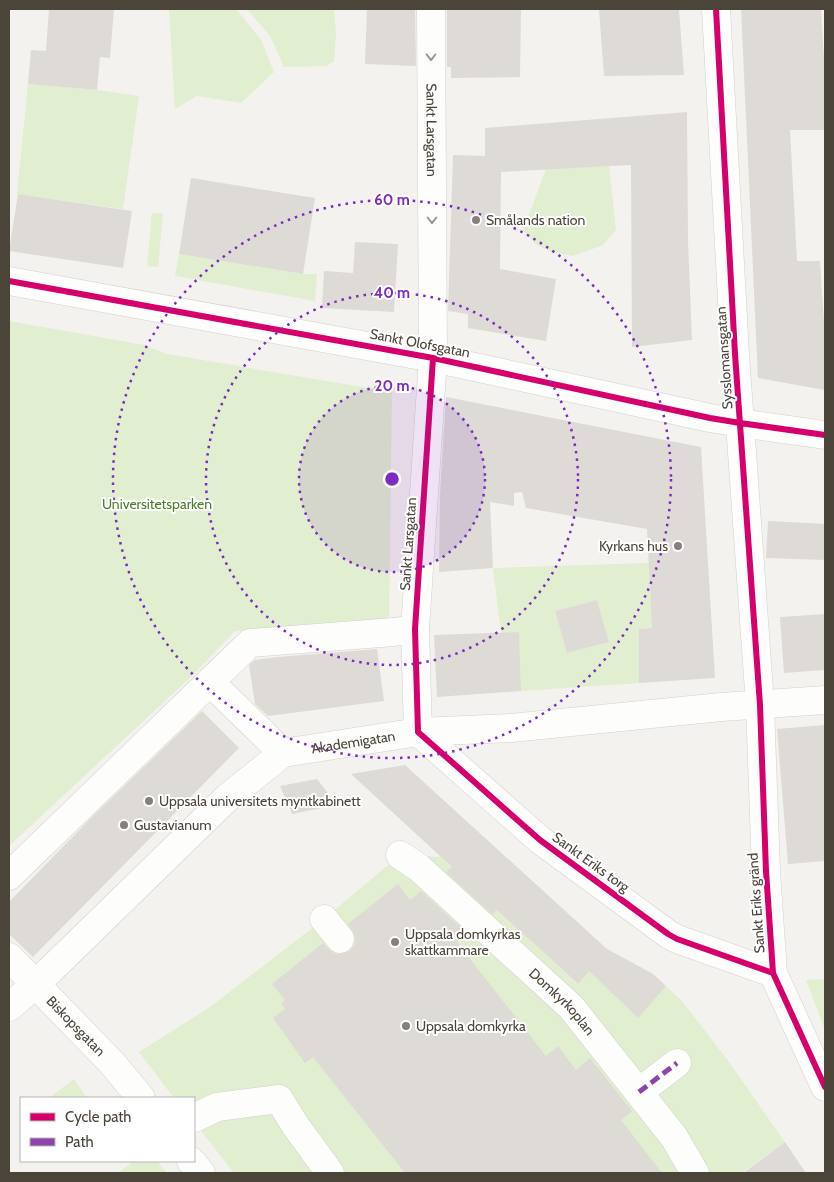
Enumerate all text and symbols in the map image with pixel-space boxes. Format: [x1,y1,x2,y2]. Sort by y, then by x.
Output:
one-way arrow [426,54,436,62]
street label: Sankt Larsgatan [422,83,441,177]
text: 60 m [374,191,410,209]
place label: Smålands nation [486,211,585,229]
marker: Smålands nation [470,214,482,226]
one-way arrow [427,216,437,224]
text: 40 m [374,284,410,302]
street label: Sysslomansgatan [711,306,737,410]
street label: Sankt Olofsgatan [368,324,472,362]
text: 20 m [375,377,409,395]
centre of rings [383,470,401,488]
park label: Universitetsparken [102,495,212,513]
street label: Sankt Larsgatan [396,497,420,591]
place label: Kyrkans hus [599,537,668,555]
marker: Kyrkans hus [672,540,684,552]
street label: Akademigatan [310,727,397,757]
place label: Uppsala universitets myntkabinett [159,792,361,810]
marker: Uppsala universitets myntkabinett [143,795,155,807]
place label: Gustavianum [134,816,212,834]
marker: Gustavianum [118,819,130,831]
street label: Sankt Eriks torg [549,828,634,897]
street label: Sankt Eriks gränd [744,852,768,954]
place label: Uppsala domkyrkas skattkammare [405,925,521,959]
marker: Uppsala domkyrkas skattkammare [389,936,401,948]
street label: Domkyrkoplan [525,964,599,1039]
street label: Biskopsgatan [43,992,109,1060]
place label: Uppsala domkyrka [416,1017,526,1035]
marker: Uppsala domkyrka [400,1020,412,1032]
legend [20,1097,195,1162]
text: Cycle path [65,1108,131,1126]
text: Path [65,1133,94,1151]

